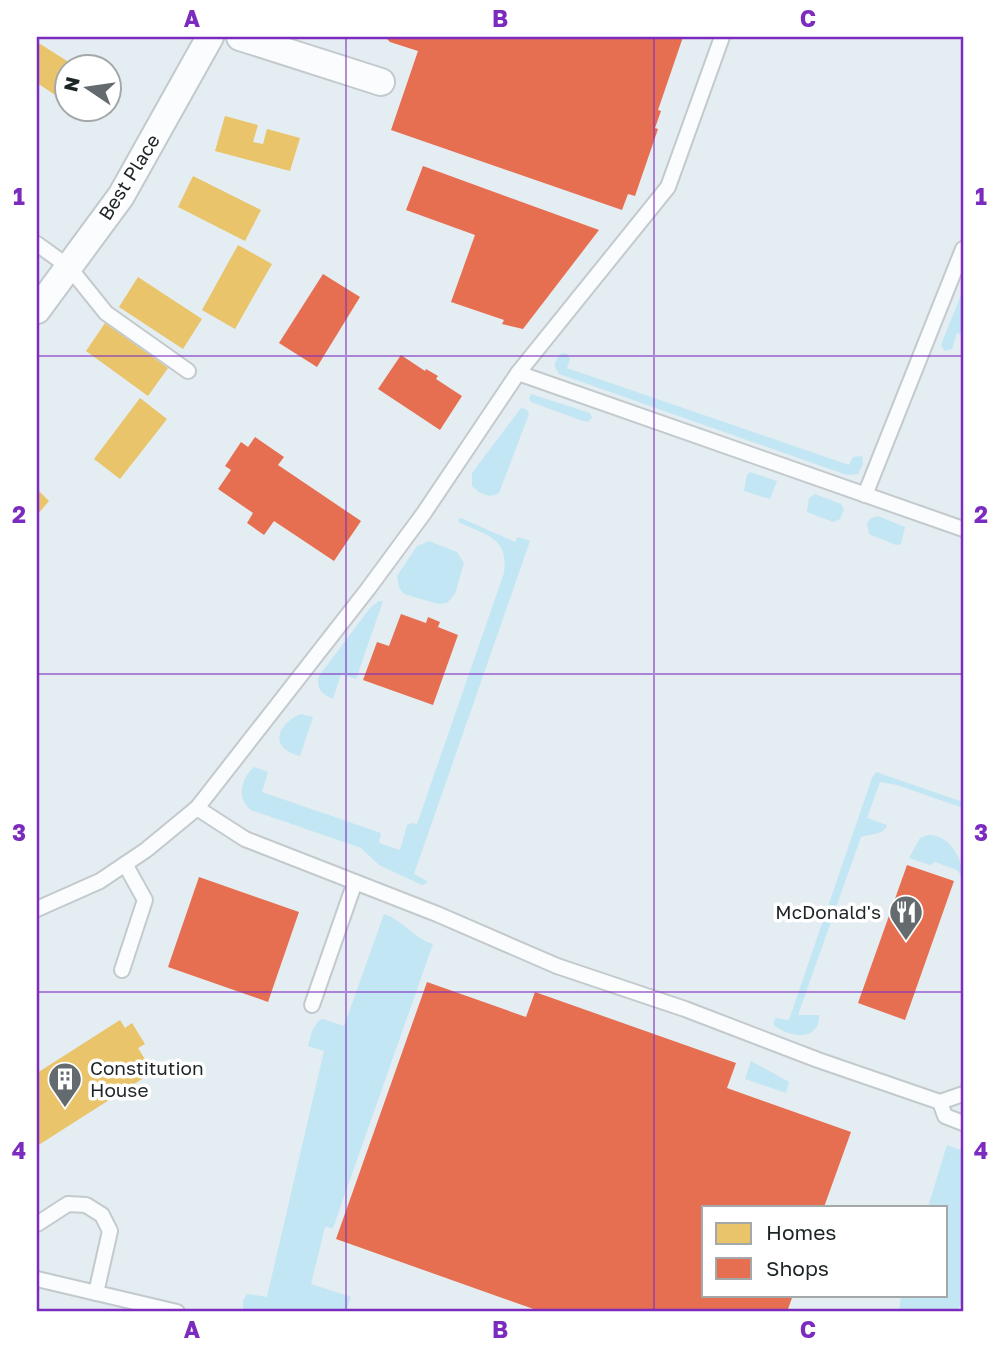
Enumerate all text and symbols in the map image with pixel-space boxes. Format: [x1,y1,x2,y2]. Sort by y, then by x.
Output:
text: A [184,4,201,32]
text: B [492,4,508,32]
text: C [800,4,816,32]
north arrow [52,52,122,122]
text: N [58,74,84,94]
street label: Best Place [93,130,164,224]
text: 1 [13,182,25,210]
text: 1 [975,182,987,210]
text: 2 [12,500,26,528]
text: 2 [974,500,988,528]
text: 3 [12,818,26,846]
text: 3 [974,818,988,846]
restaurant icon: McDonald's [887,893,925,942]
place label: McDonald's [775,900,881,923]
place label: Constitution House [90,1056,204,1101]
building icon: Constitution House [46,1060,84,1109]
text: 4 [12,1136,26,1164]
text: 4 [974,1136,988,1164]
legend [702,1206,948,1296]
text: Homes [766,1219,836,1245]
text: Shops [766,1255,829,1281]
text: A [184,1315,201,1343]
text: B [492,1315,508,1343]
text: C [800,1315,816,1343]

